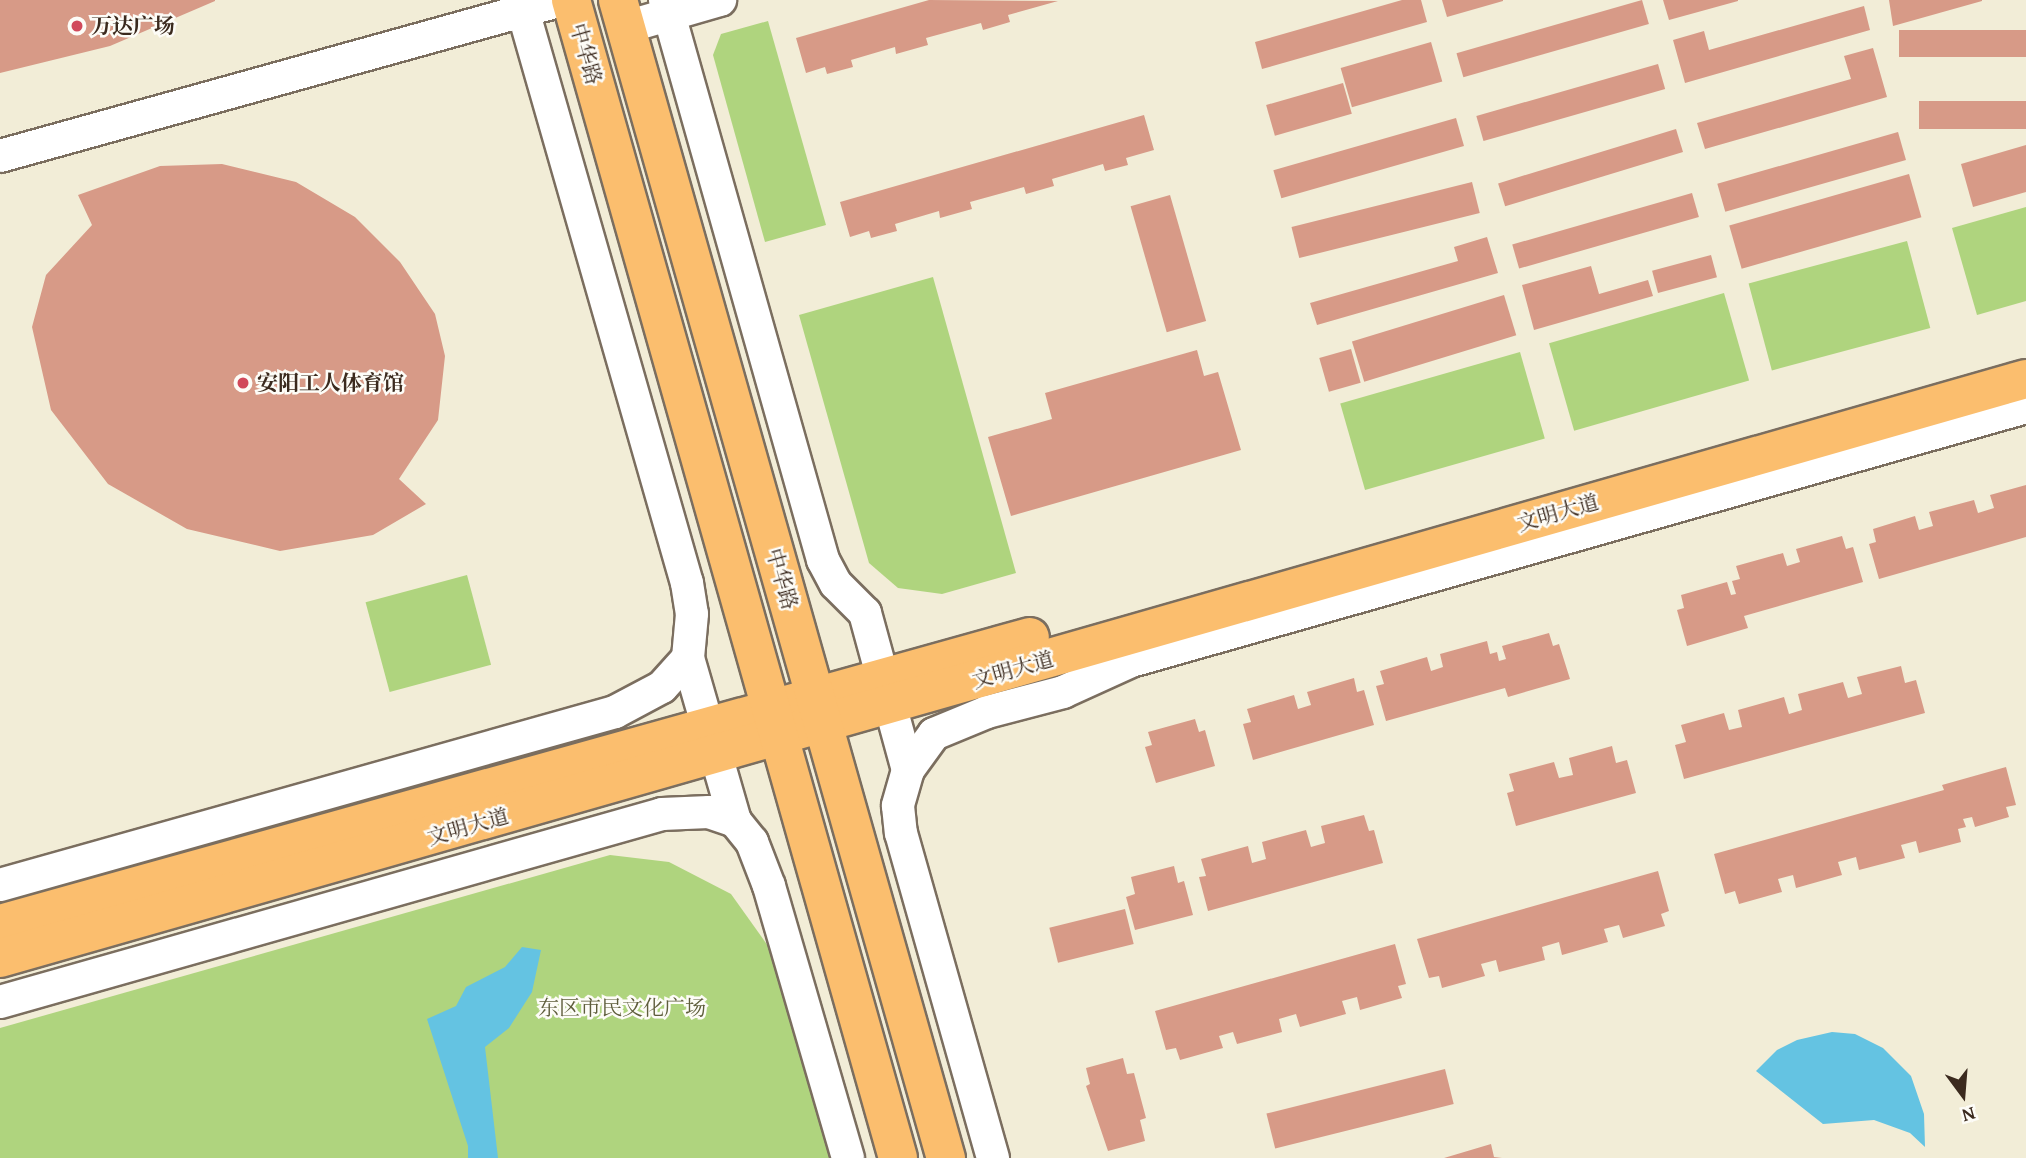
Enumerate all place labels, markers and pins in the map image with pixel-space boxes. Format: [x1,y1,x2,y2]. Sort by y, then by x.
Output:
place label: 万达广场 [91,13,175,39]
marker: 万达广场 [69,18,85,34]
place label: 安阳工人体育馆 [257,370,404,396]
marker: 安阳工人体育馆 [235,375,251,391]

